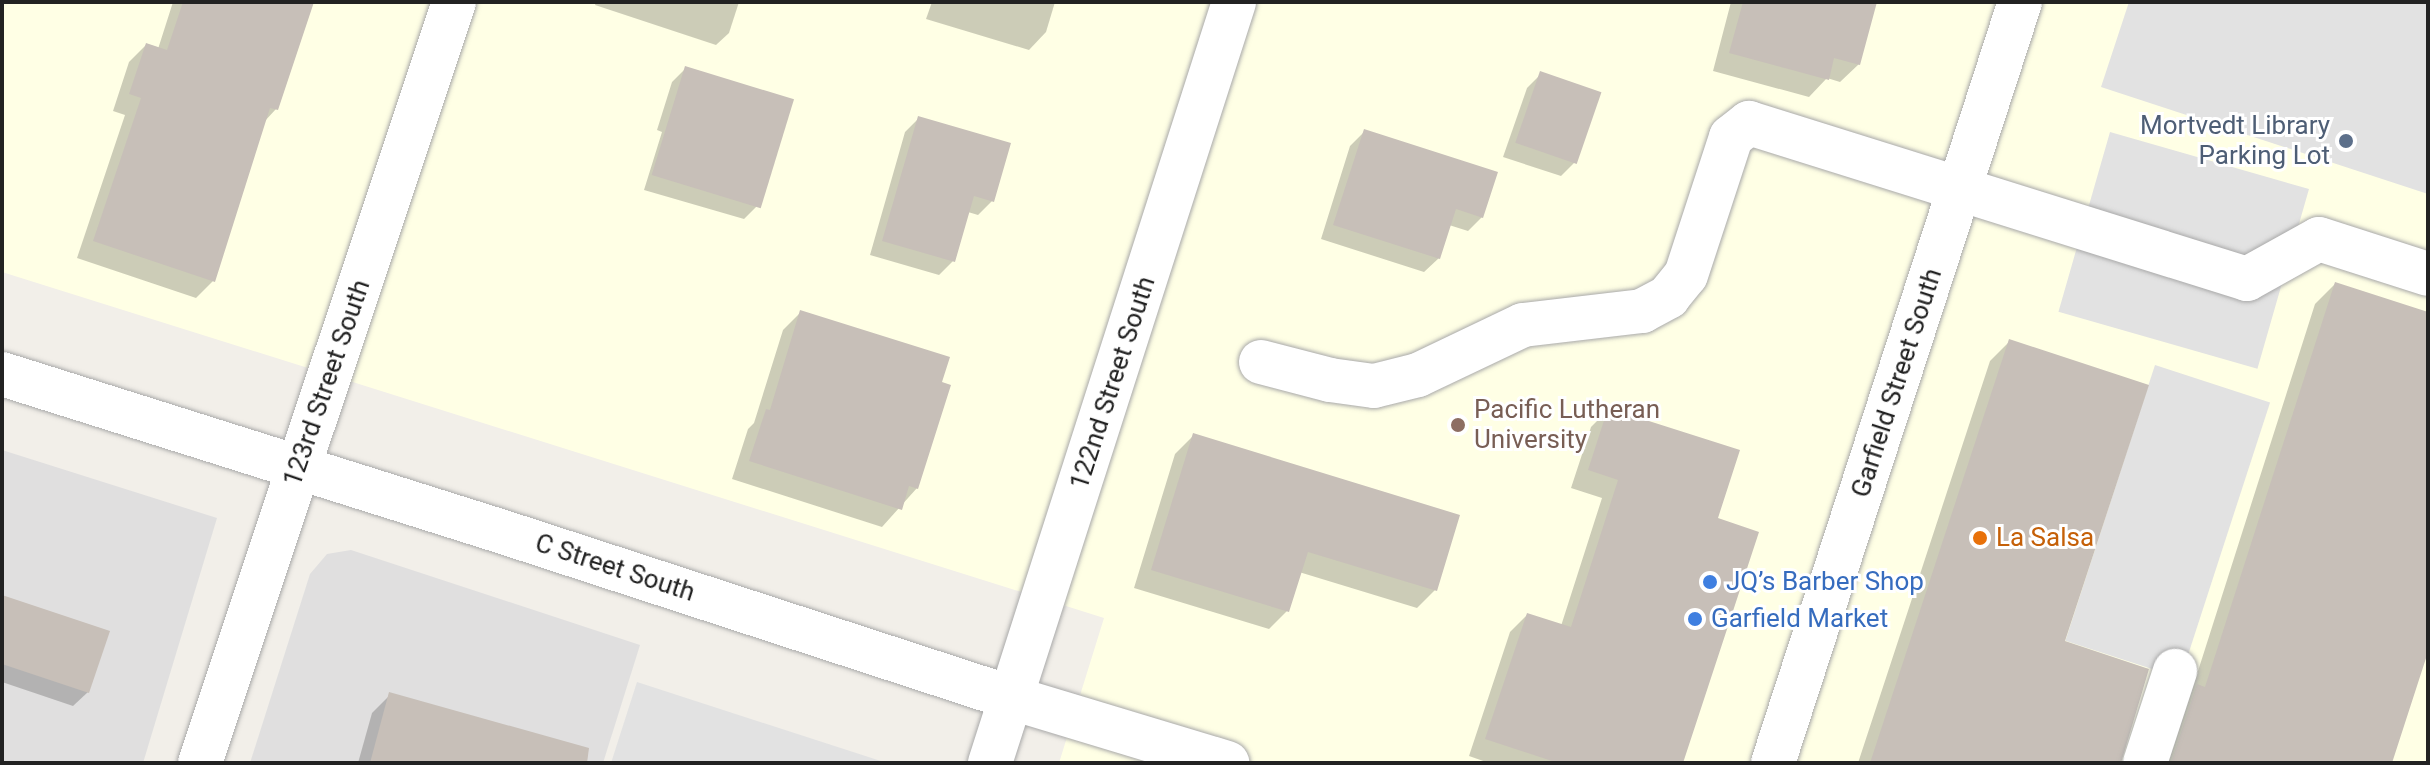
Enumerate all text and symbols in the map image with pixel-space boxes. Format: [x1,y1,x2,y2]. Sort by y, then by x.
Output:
place label: Mortvedt Library Parking Lot [2140,110,2330,172]
marker: Mortvedt Library Parking Lot [2337,132,2355,150]
street label: Garfield Street South [1845,265,1949,501]
street label: 122nd Street South [1064,273,1162,493]
street label: 123rd Street South [277,276,377,490]
place label: Pacific Lutheran University [1474,394,1660,456]
marker: Pacific Lutheran University [1449,416,1467,434]
place label: La Salsa [1996,522,2094,554]
street label: C Street South [531,528,699,608]
marker: La Salsa [1971,529,1989,547]
place label: JQ’s Barber Shop [1726,566,1924,598]
marker: JQ’s Barber Shop [1701,573,1719,591]
place label: Garfield Market [1711,603,1888,635]
marker: Garfield Market [1686,610,1704,628]

